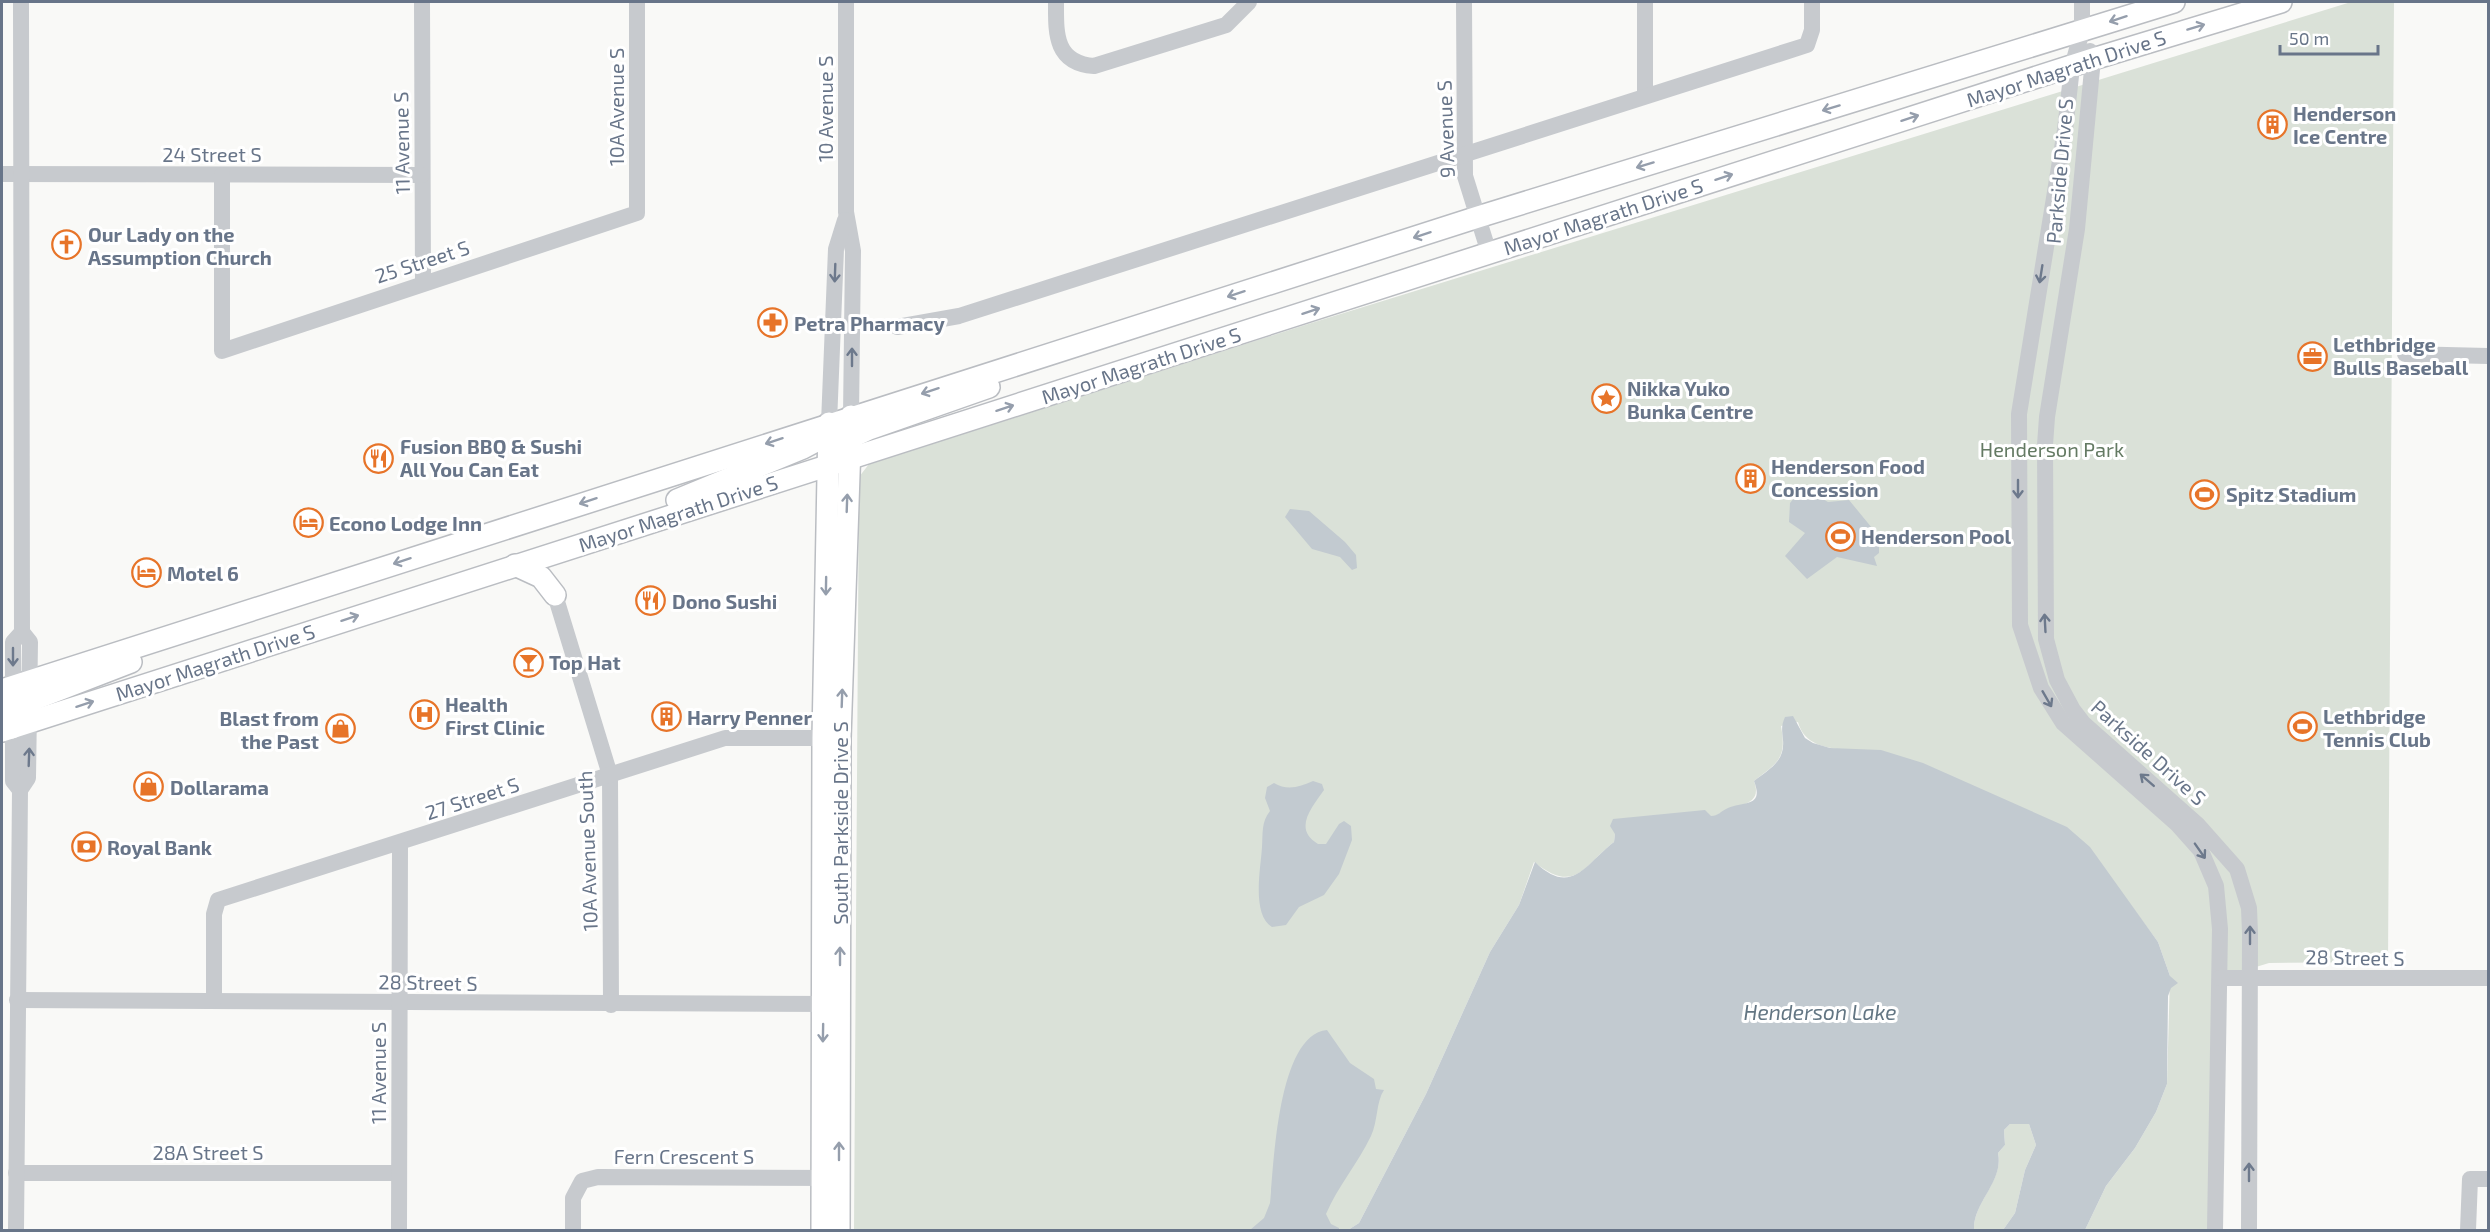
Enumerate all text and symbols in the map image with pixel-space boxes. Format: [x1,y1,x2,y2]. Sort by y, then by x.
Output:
one-way arrow [2109,14,2128,25]
scale bar [2280,18,2378,56]
one-way arrow [2186,21,2205,32]
street label: Mayor Magrath Drive S [1963,24,2169,112]
text: 50 m [2289,27,2329,49]
street label: 10A Avenue S [604,48,628,166]
street label: 10 Avenue S [813,56,837,162]
street label: 9 Avenue S [1431,80,1459,178]
street label: 11 Avenue S [388,91,414,195]
street label: Parkside Drive S [2041,97,2077,245]
place label: Henderson Ice Centre [2293,101,2396,148]
one-way arrow [1822,103,1841,114]
building icon: Henderson Ice Centre [2256,109,2288,141]
one-way arrow [1900,112,1919,123]
street label: 24 Street S [162,142,262,166]
one-way arrow [1636,160,1655,171]
one-way arrow [1714,171,1733,182]
street label: Mayor Magrath Drive S [1500,172,1706,260]
place label: Our Lady on the Assumption Church [88,222,272,269]
church icon: Our Lady on the Assumption Church [51,229,83,261]
one-way arrow [1413,230,1432,241]
street label: 25 Street S [372,234,472,288]
one-way arrow [829,263,840,283]
one-way arrow [2035,264,2046,284]
one-way arrow [1227,289,1246,300]
one-way arrow [1301,305,1320,316]
pharmacy icon: Petra Pharmacy [757,307,789,339]
place label: Petra Pharmacy [794,311,945,336]
street label: Mayor Magrath Drive S [1038,321,1244,409]
place label: Lethbridge Bulls Baseball [2333,332,2469,379]
office icon: Lethbridge Bulls Baseball [2296,340,2328,372]
one-way arrow [846,348,858,368]
place label: Nikka Yuko Bunka Centre [1627,376,1754,423]
place icon: Nikka Yuko Bunka Centre [1590,383,1622,415]
one-way arrow [921,386,940,397]
one-way arrow [995,402,1014,413]
place label: Fusion BBQ & Sushi All You Can Eat [400,434,582,481]
one-way arrow [765,436,784,447]
park label: Henderson Park [1980,437,2124,461]
restaurant icon: Fusion BBQ & Sushi All You Can Eat [363,442,395,474]
place label: Henderson Food Concession [1771,454,1925,501]
building icon: Henderson Food Concession [1734,462,1766,494]
street label: Mayor Magrath Drive S [575,469,781,557]
one-way arrow [2012,478,2024,498]
sports icon: Spitz Stadium [2189,478,2221,510]
place label: Spitz Stadium [2226,482,2356,506]
one-way arrow [842,494,853,514]
one-way arrow [579,496,598,507]
hotel icon: Econo Lodge Inn [292,507,324,539]
place label: Econo Lodge Inn [329,511,482,535]
sports icon: Henderson Pool [1824,520,1856,552]
place label: Henderson Pool [1861,524,2012,548]
one-way arrow [393,556,412,567]
hotel icon: Motel 6 [130,557,162,589]
place label: Motel 6 [167,561,239,585]
one-way arrow [820,575,832,595]
restaurant icon: Dono Sushi [635,585,667,617]
place label: Dono Sushi [672,589,777,613]
one-way arrow [340,611,359,622]
one-way arrow [2039,613,2050,633]
street label: Mayor Magrath Drive S [112,618,318,706]
bar icon: Top Hat [512,646,544,678]
one-way arrow [7,647,19,667]
place label: Top Hat [549,650,621,674]
one-way arrow [836,689,847,709]
one-way arrow [2042,690,2054,707]
place label: Health First Clinic [445,692,545,739]
street label: Parkside Drive S [2087,694,2211,810]
one-way arrow [75,698,94,709]
hospital icon: Health First Clinic [408,699,440,731]
building icon: Harry Penner [650,701,682,733]
place label: Lethbridge Tennis Club [2323,704,2431,751]
place label: Harry Penner [687,705,812,730]
place label: Blast from the Past [220,706,319,753]
sports icon: Lethbridge Tennis Club [2286,711,2318,743]
shop icon: Blast from the Past [324,713,356,745]
street label: South Parkside Drive S [828,721,852,925]
one-way arrow [23,748,34,768]
street label: 10A Avenue South [572,770,602,932]
shop icon: Dollarama [133,771,165,803]
street label: 27 Street S [422,772,522,824]
one-way arrow [2140,773,2155,787]
place label: Dollarama [170,775,269,799]
bank icon: Royal Bank [70,831,102,863]
place label: Royal Bank [107,835,213,860]
one-way arrow [2194,842,2206,858]
one-way arrow [2244,926,2256,946]
street label: 28 Street S [2305,944,2405,970]
one-way arrow [834,947,845,967]
street label: 28 Street S [378,969,478,995]
water label: Henderson Lake [1743,999,1897,1024]
street label: 11 Avenue S [366,1022,390,1124]
one-way arrow [817,1022,829,1042]
street label: 28A Street S [152,1140,264,1164]
one-way arrow [833,1142,845,1162]
street label: Fern Crescent S [614,1144,754,1168]
one-way arrow [2243,1163,2255,1183]

